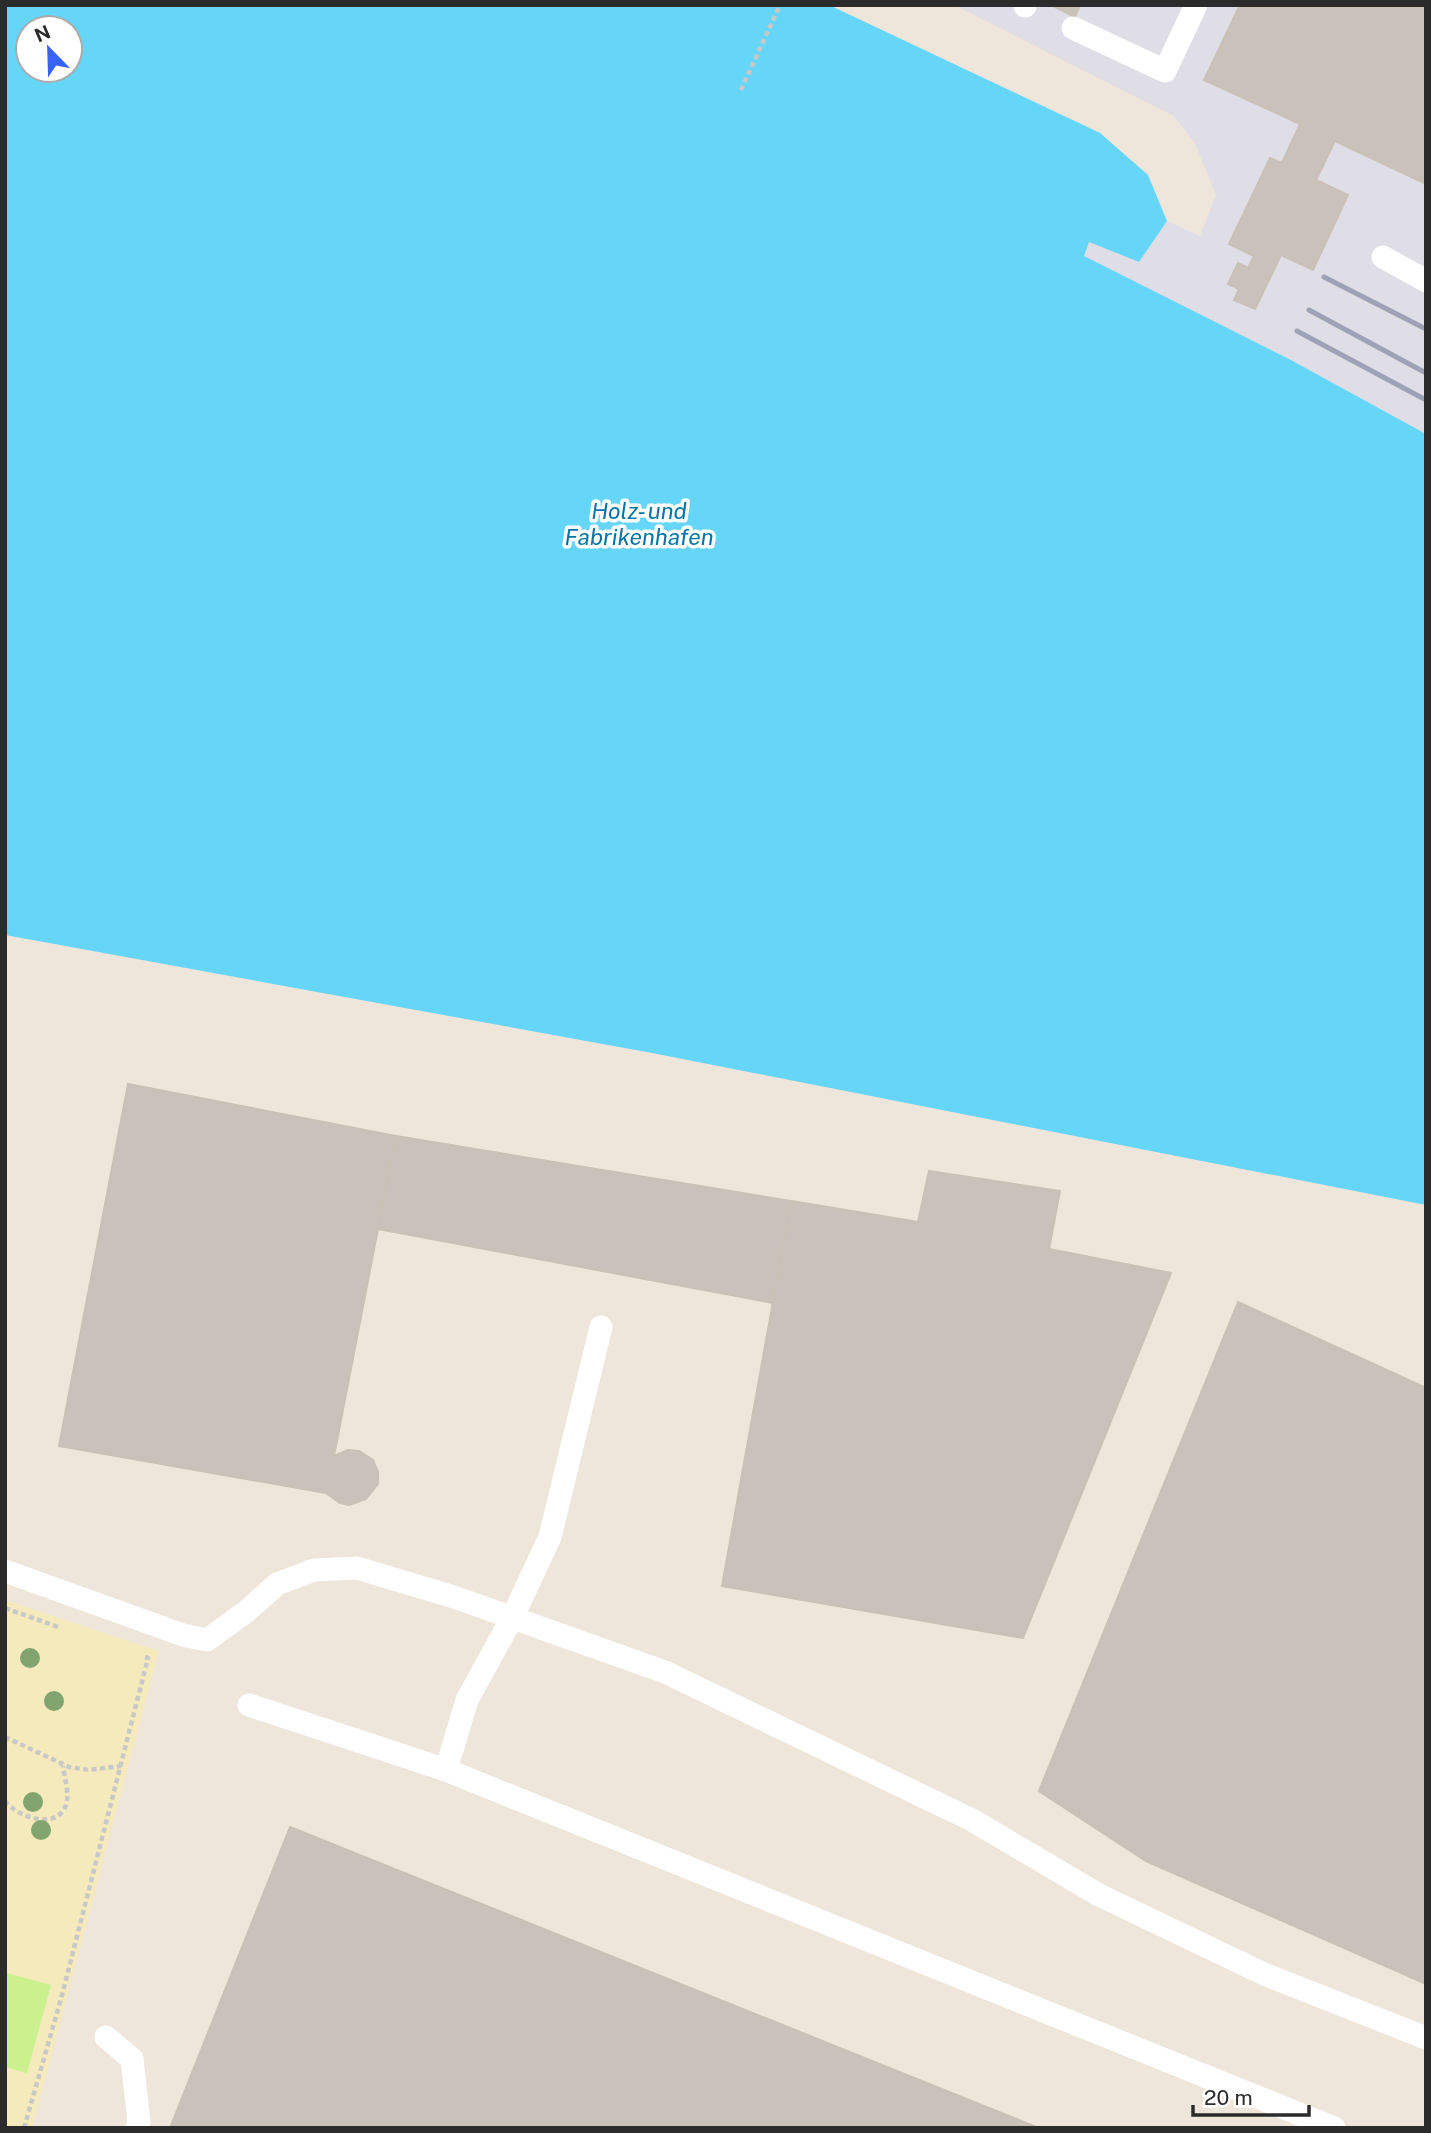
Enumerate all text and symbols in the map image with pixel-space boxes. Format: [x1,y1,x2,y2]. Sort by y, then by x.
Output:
north arrow [14,14,84,84]
text: N [31,20,53,46]
water label: Holz- und Fabrikenhafen [565,497,713,550]
scale bar [1193,2074,1308,2118]
text: 20 m [1204,2085,1253,2110]

